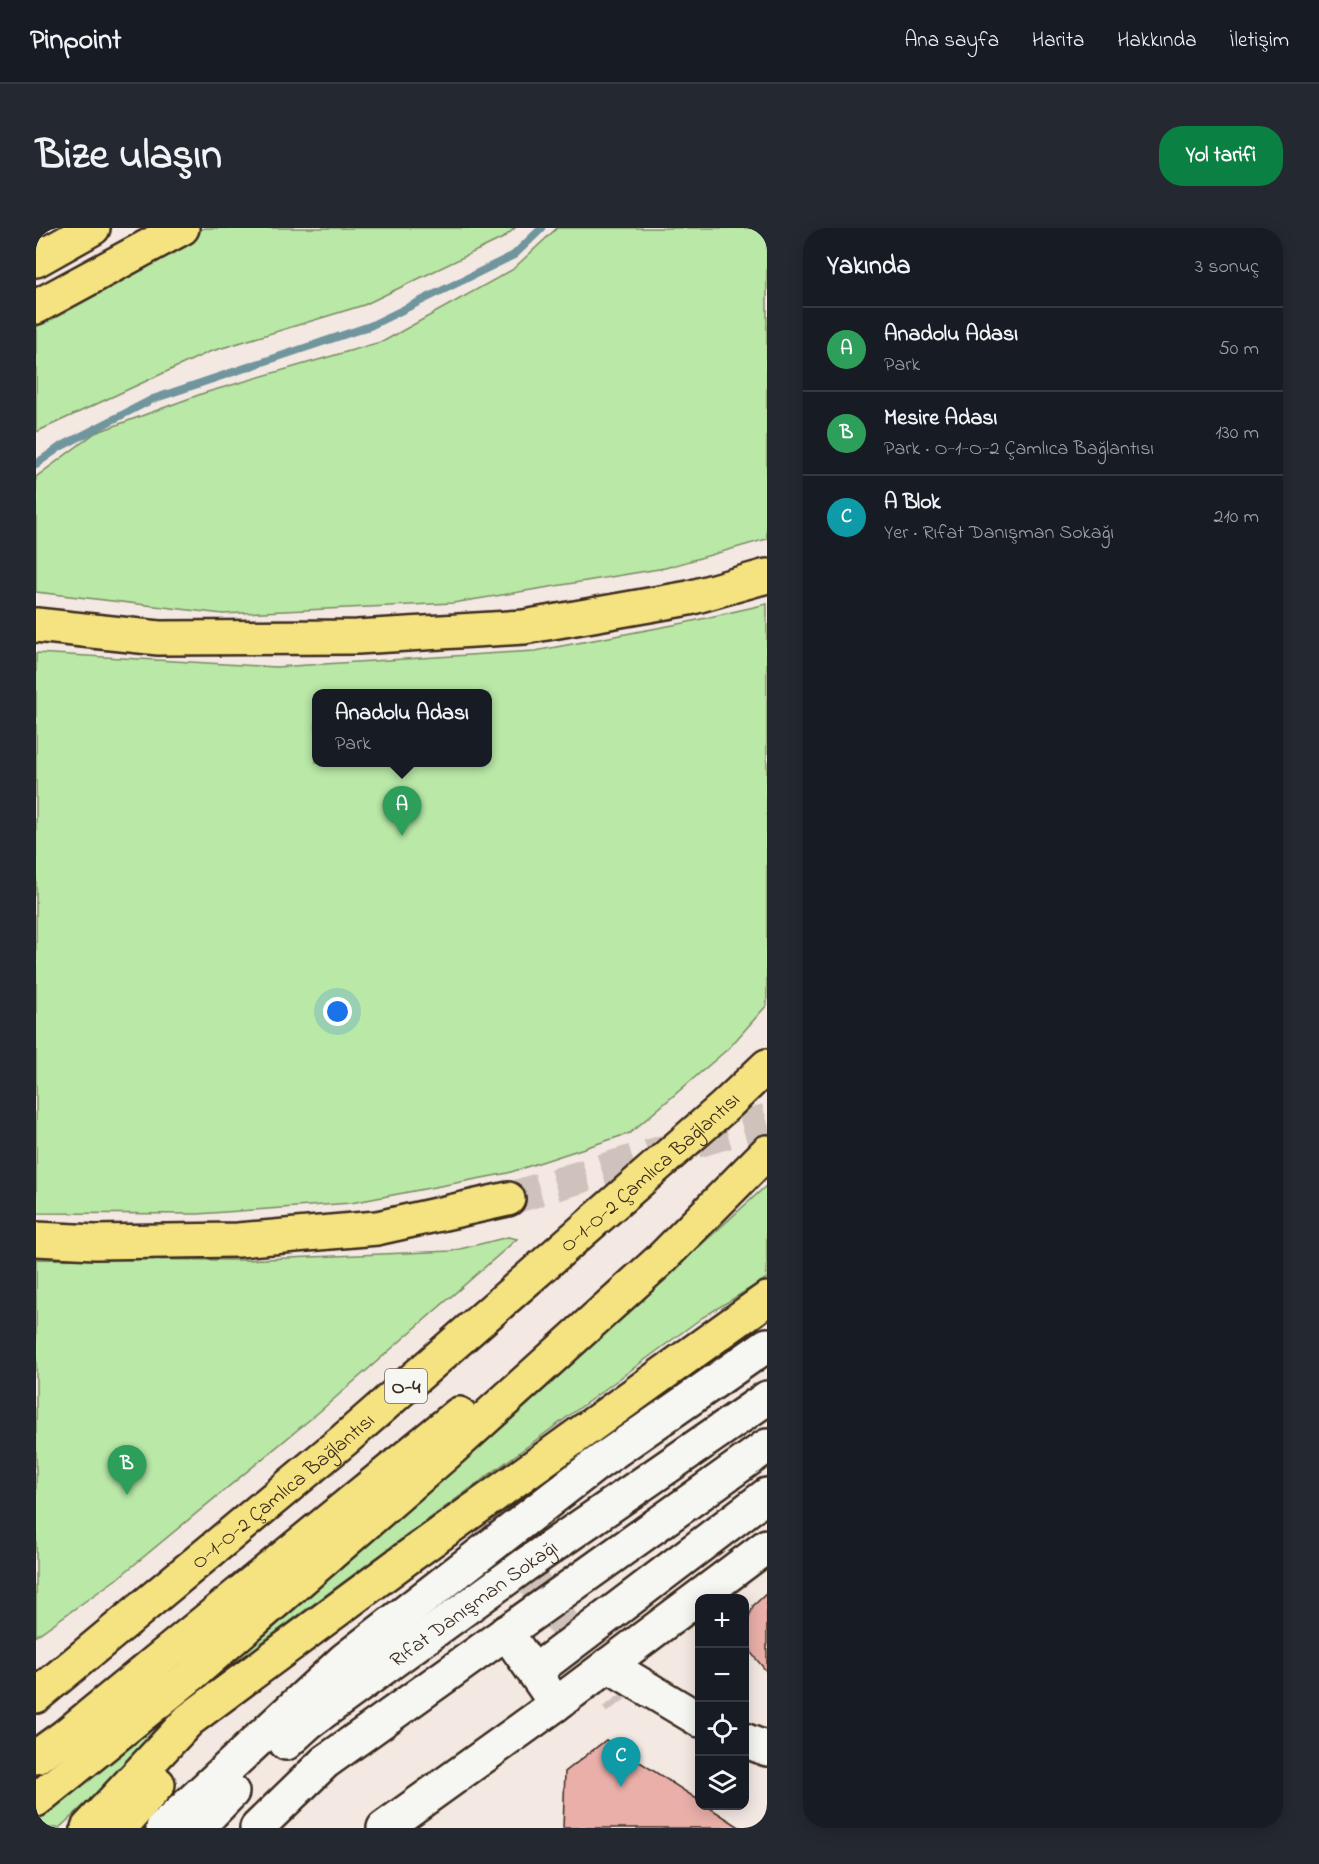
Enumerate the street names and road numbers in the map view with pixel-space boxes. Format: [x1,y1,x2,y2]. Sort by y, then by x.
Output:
street label: O-1-O-2 Çamlıca Bağlantısı [554,1086,748,1261]
road number: O-4 [385,1369,427,1403]
street label: O-1-O-2 Çamlıca Bağlantısı [186,1407,382,1578]
street label: Rıfat Danışman Sokağı [384,1534,565,1676]

